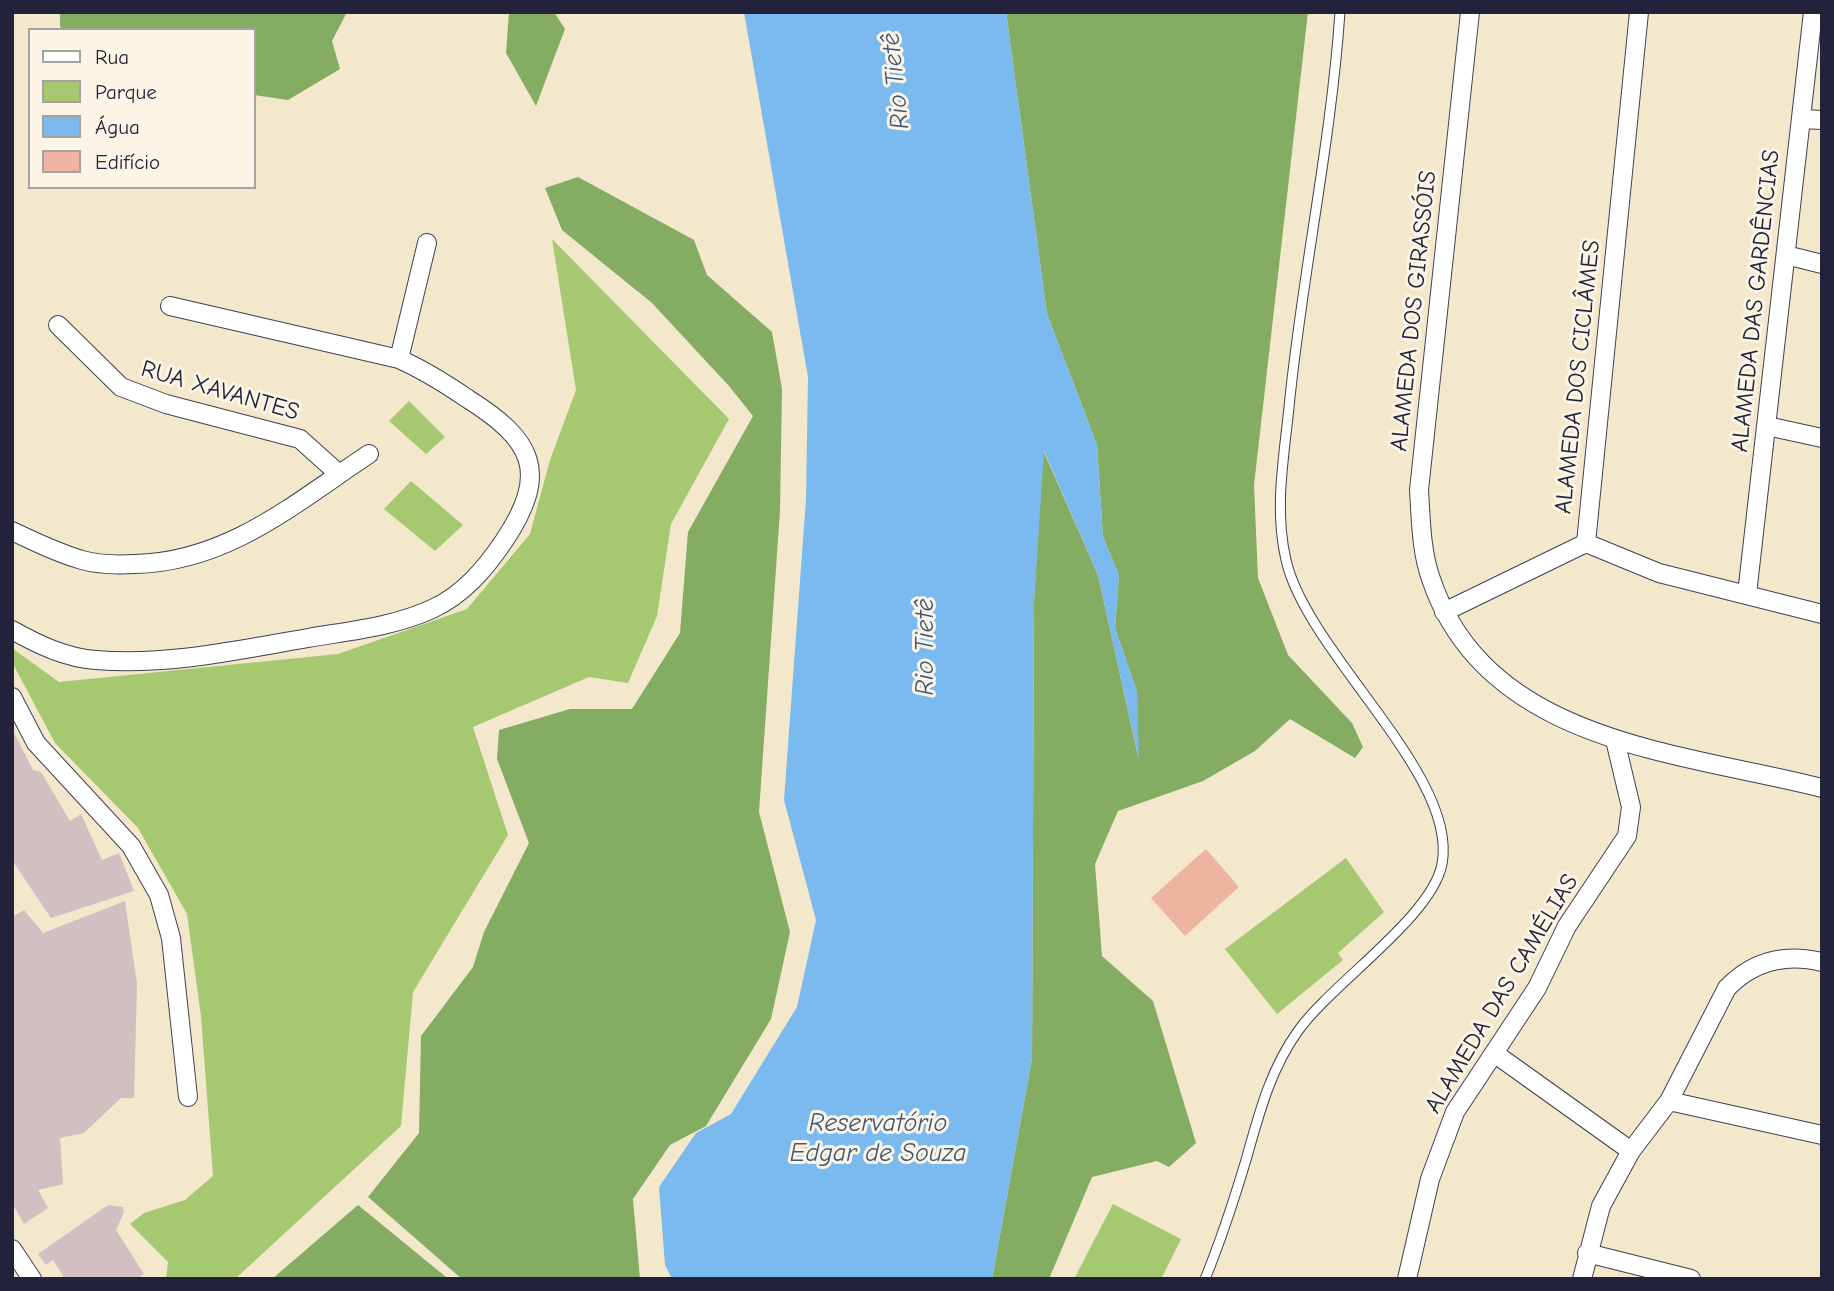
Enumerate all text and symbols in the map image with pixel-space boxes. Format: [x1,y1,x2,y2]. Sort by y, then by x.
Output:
legend [28,28,256,189]
water label: Rio Tietê [875,31,917,131]
text: Rua [95,45,129,69]
text: Parque [95,80,157,104]
text: Água [95,115,140,139]
street label: ALAMEDA DAS GARDÊNCIAS [1726,148,1786,454]
text: Edifício [95,150,160,174]
street label: ALAMEDA DOS GIRASSÓIS [1385,169,1443,453]
street label: ALAMEDA DOS CICLÂMES [1549,239,1607,515]
street label: RUA XAVANTES [138,355,302,427]
water label: Rio Tietê [910,598,942,696]
street label: ALAMEDA DAS CAMÉLIAS [1419,869,1585,1119]
water label: Reservatório Edgar de Souza [790,1108,966,1170]

